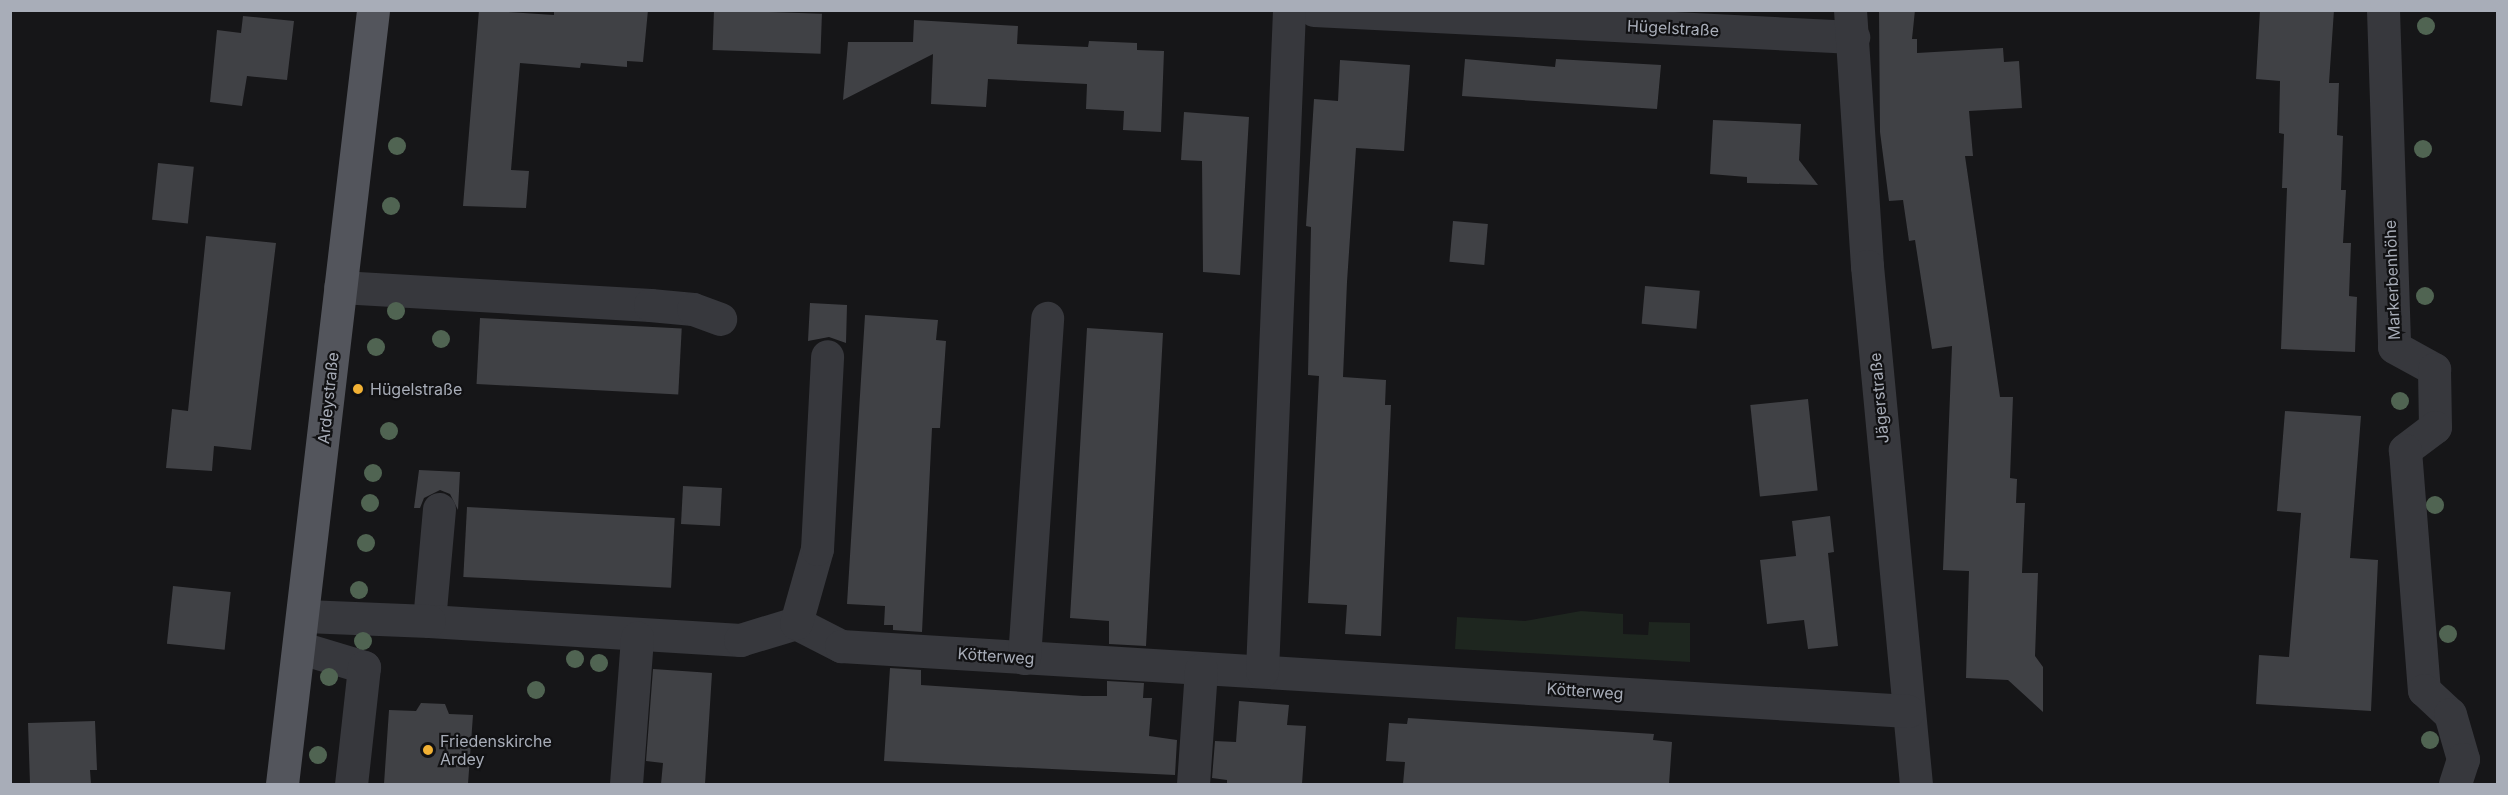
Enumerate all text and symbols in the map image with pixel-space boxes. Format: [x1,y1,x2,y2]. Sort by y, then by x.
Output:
street label: Hügelstraße [1626,16,1720,40]
street label: Markerbenhöhe [2380,220,2404,340]
street label: Ardeystraße [314,351,342,445]
street label: Jägerstraße [1865,352,1893,444]
place label: Hügelstraße [370,379,462,399]
marker: Hügelstraße [351,382,365,396]
street label: Kötterweg [957,644,1035,668]
street label: Kötterweg [1546,679,1624,703]
place label: Friedenskirche Ardey [440,731,552,769]
marker: Friedenskirche Ardey [421,743,435,757]

